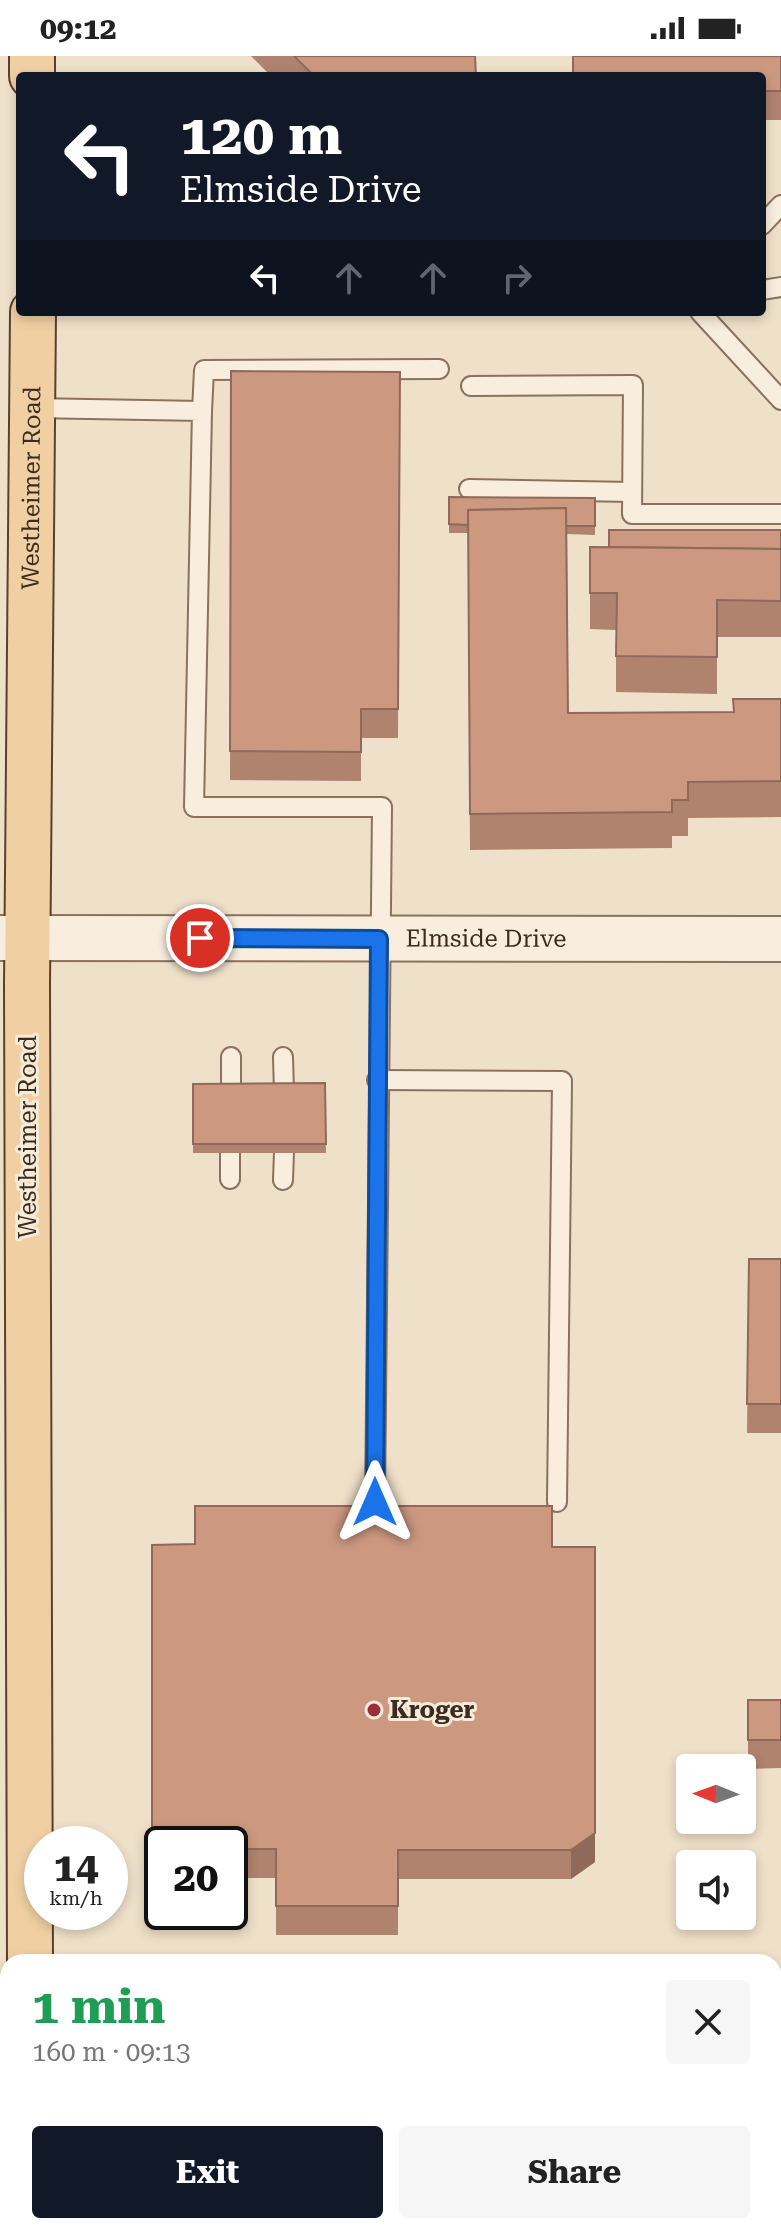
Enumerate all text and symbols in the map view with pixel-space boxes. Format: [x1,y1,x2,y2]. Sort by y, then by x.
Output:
text: 09:12 [40,11,117,46]
text: 120 m [180,102,342,168]
icon: left [48,104,152,208]
text: Elmside Drive [180,169,422,211]
icon: left [243,256,287,300]
icon: ahead [327,256,371,300]
icon: ahead [411,256,455,300]
icon: right [495,256,539,300]
street label: Westheimer Road [17,386,46,590]
pin [166,904,234,972]
icon: arrive [178,916,222,960]
street label: Elmside Drive [405,925,567,953]
street label: Westheimer Road [14,1035,42,1239]
position arrow [333,1460,417,1544]
place label: Kroger [390,1696,475,1724]
marker: Kroger [365,1701,383,1719]
north arrow [676,1754,756,1834]
map controls [676,1754,756,1930]
speed limit sign: 20 [144,1826,248,1930]
text: 14 [54,1844,98,1891]
button: sound [676,1850,756,1930]
text: km/h [49,1886,103,1910]
text: 1 min [32,1979,165,2035]
button: close [666,1980,750,2064]
text: 160 m · 09:13 [32,2037,191,2067]
button: Exit [32,2126,383,2218]
button: Share [399,2126,750,2218]

